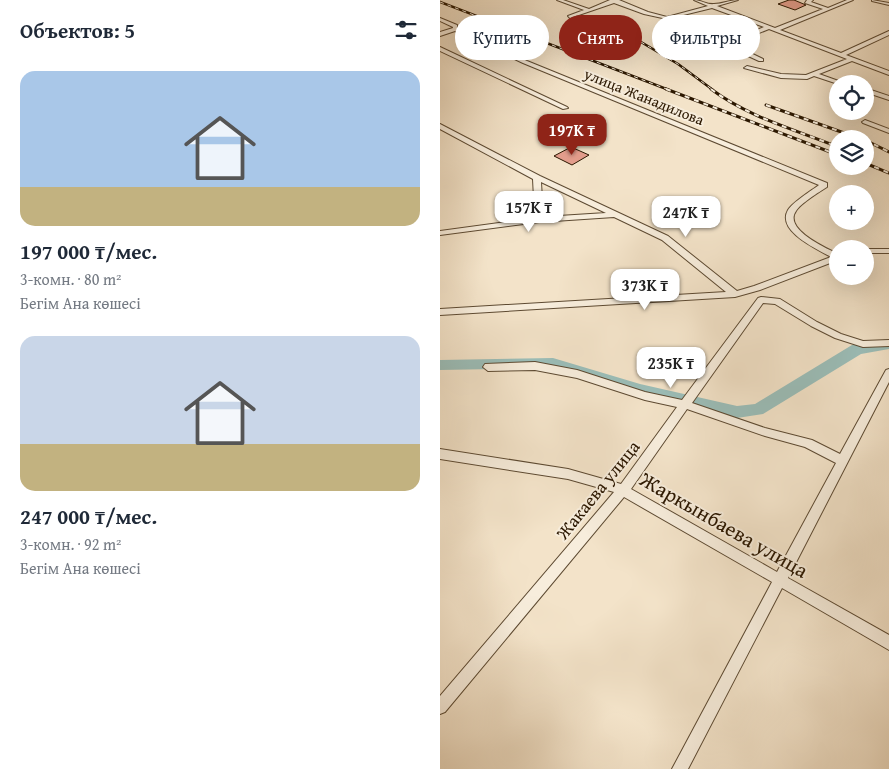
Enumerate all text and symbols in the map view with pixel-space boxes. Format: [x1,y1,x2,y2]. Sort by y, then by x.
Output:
text: Объектов: 5 [20,15,135,46]
chip: Купить [455,15,549,60]
chip: Снять [559,15,642,60]
chip: Фильтры [652,15,760,60]
icon: filters [392,16,420,44]
street label: улица Жанадилова [580,63,708,130]
map controls [829,75,874,285]
button: locate [829,75,874,120]
icon: home [175,103,265,193]
pin: 197K ₸ [531,114,613,156]
text: 197K ₸ [549,118,595,142]
button: layers [829,130,874,175]
button: + [829,185,874,230]
pin: 157K ₸ [488,190,570,233]
text: 157K ₸ [506,195,552,219]
pin: 247K ₸ [645,196,727,238]
text: 247K ₸ [663,200,709,224]
text: 197 000 ₸/мес. [20,236,157,267]
button: − [829,240,874,285]
text: 3-комн. · 80 m² [20,267,121,291]
pin: 373K ₸ [604,268,686,311]
text: 373K ₸ [622,273,668,297]
text: Бегім Ана көшесі [20,291,141,315]
pin: 235K ₸ [630,346,712,389]
text: 235K ₸ [648,351,694,375]
icon: home [175,368,265,458]
street label: Жакаева улица [548,434,646,546]
street label: Жаркынбаева улица [633,463,814,585]
text: 247 000 ₸/мес. [20,501,157,532]
text: 3-комн. · 92 m² [20,532,121,556]
text: Бегім Ана көшесі [20,556,141,580]

